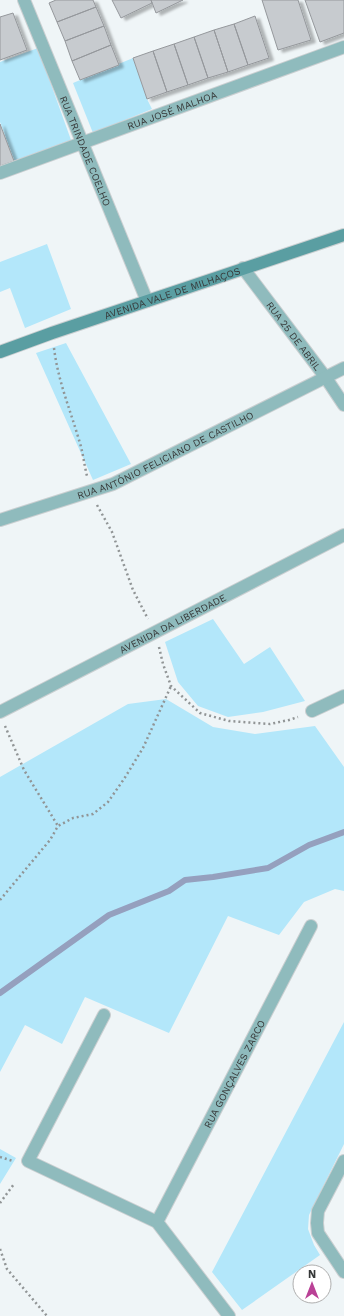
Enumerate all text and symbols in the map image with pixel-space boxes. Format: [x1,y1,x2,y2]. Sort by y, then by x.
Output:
street label: RUA JOSÉ MALHOA [126,88,219,131]
street label: RUA TRINDADE COELHO [58,94,113,208]
street label: AVENIDA VALE DE MILHAÇOS [103,265,242,321]
street label: RUA 25 DE ABRIL [265,299,324,373]
street label: RUA ANTÓNIO FELICIANO DE CASTILHO [76,409,255,501]
street label: AVENIDA DA LIBERDADE [117,591,228,655]
street label: RUA GONÇALVES ZARCO [201,1018,267,1130]
north arrow [292,1264,332,1304]
text: N [308,1268,316,1281]

